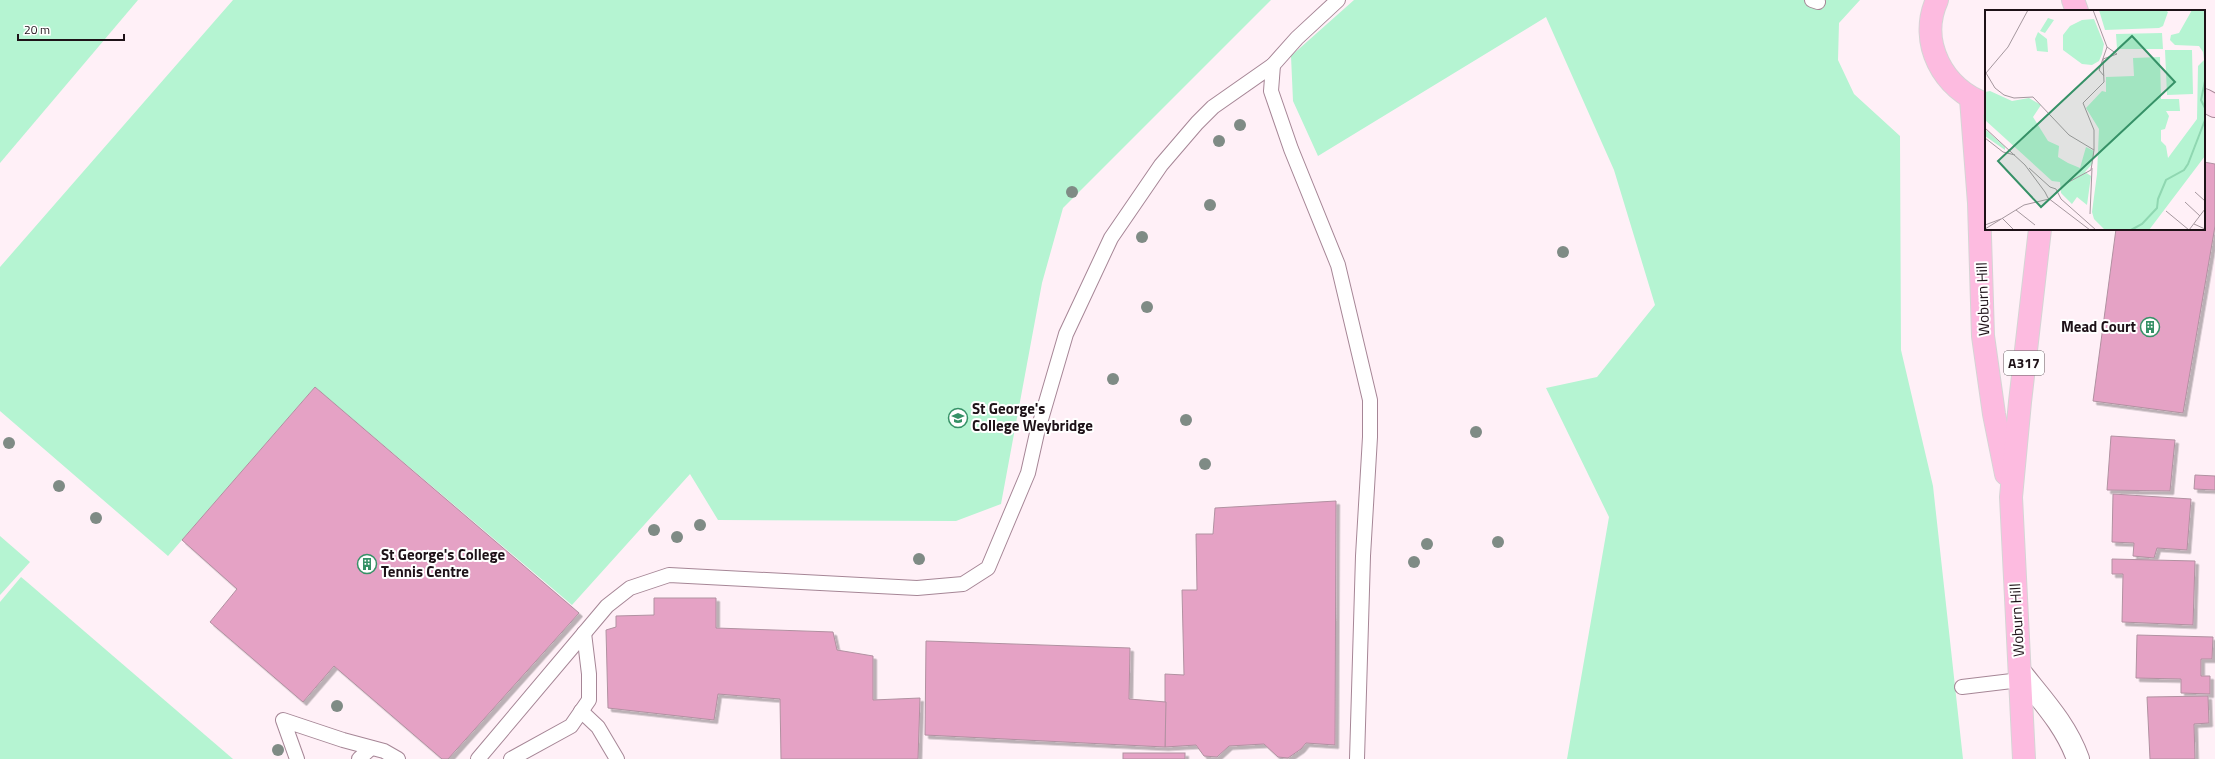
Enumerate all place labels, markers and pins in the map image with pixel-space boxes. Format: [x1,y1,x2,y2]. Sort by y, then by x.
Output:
place label: Mead Court [2061,315,2137,338]
building icon: Mead Court [2139,316,2161,338]
place label: St George's College Weybridge [972,397,1093,437]
school or university icon: St George's College Weybridge [947,407,969,429]
place label: St George's College Tennis Centre [381,543,505,583]
building icon: St George's College Tennis Centre [356,553,378,575]

